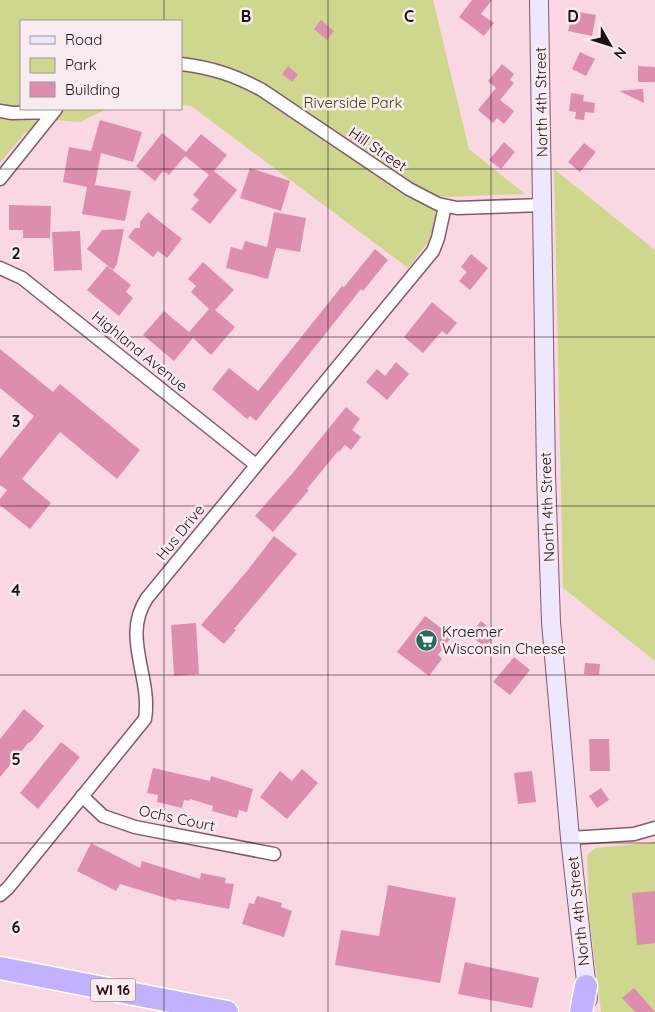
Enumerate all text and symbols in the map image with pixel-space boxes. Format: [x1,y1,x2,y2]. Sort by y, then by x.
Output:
text: B [241,6,251,26]
text: C [404,6,414,26]
text: D [567,6,579,26]
legend [20,20,182,110]
north arrow [585,20,635,70]
text: Road [65,30,102,49]
text: N [610,44,630,63]
street label: North 4th Street [531,47,551,157]
text: Park [65,55,97,74]
text: Building [65,80,120,99]
park label: Riverside Park [303,93,403,112]
street label: Hill Street [345,123,411,175]
text: 2 [11,243,21,263]
street label: Highland Avenue [88,307,192,395]
text: 3 [12,411,20,431]
street label: North 4th Street [536,452,558,562]
street label: Hus Drive [152,500,208,564]
text: 4 [11,580,21,600]
place label: Kraemer Wisconsin Cheese [442,622,566,658]
supermarket icon: Kraemer Wisconsin Cheese [414,628,438,652]
text: 5 [11,749,21,769]
street label: Ochs Court [137,801,217,835]
street label: North 4th Street [563,855,593,967]
text: 6 [12,917,21,937]
road number: WI 16 [90,978,136,1002]

